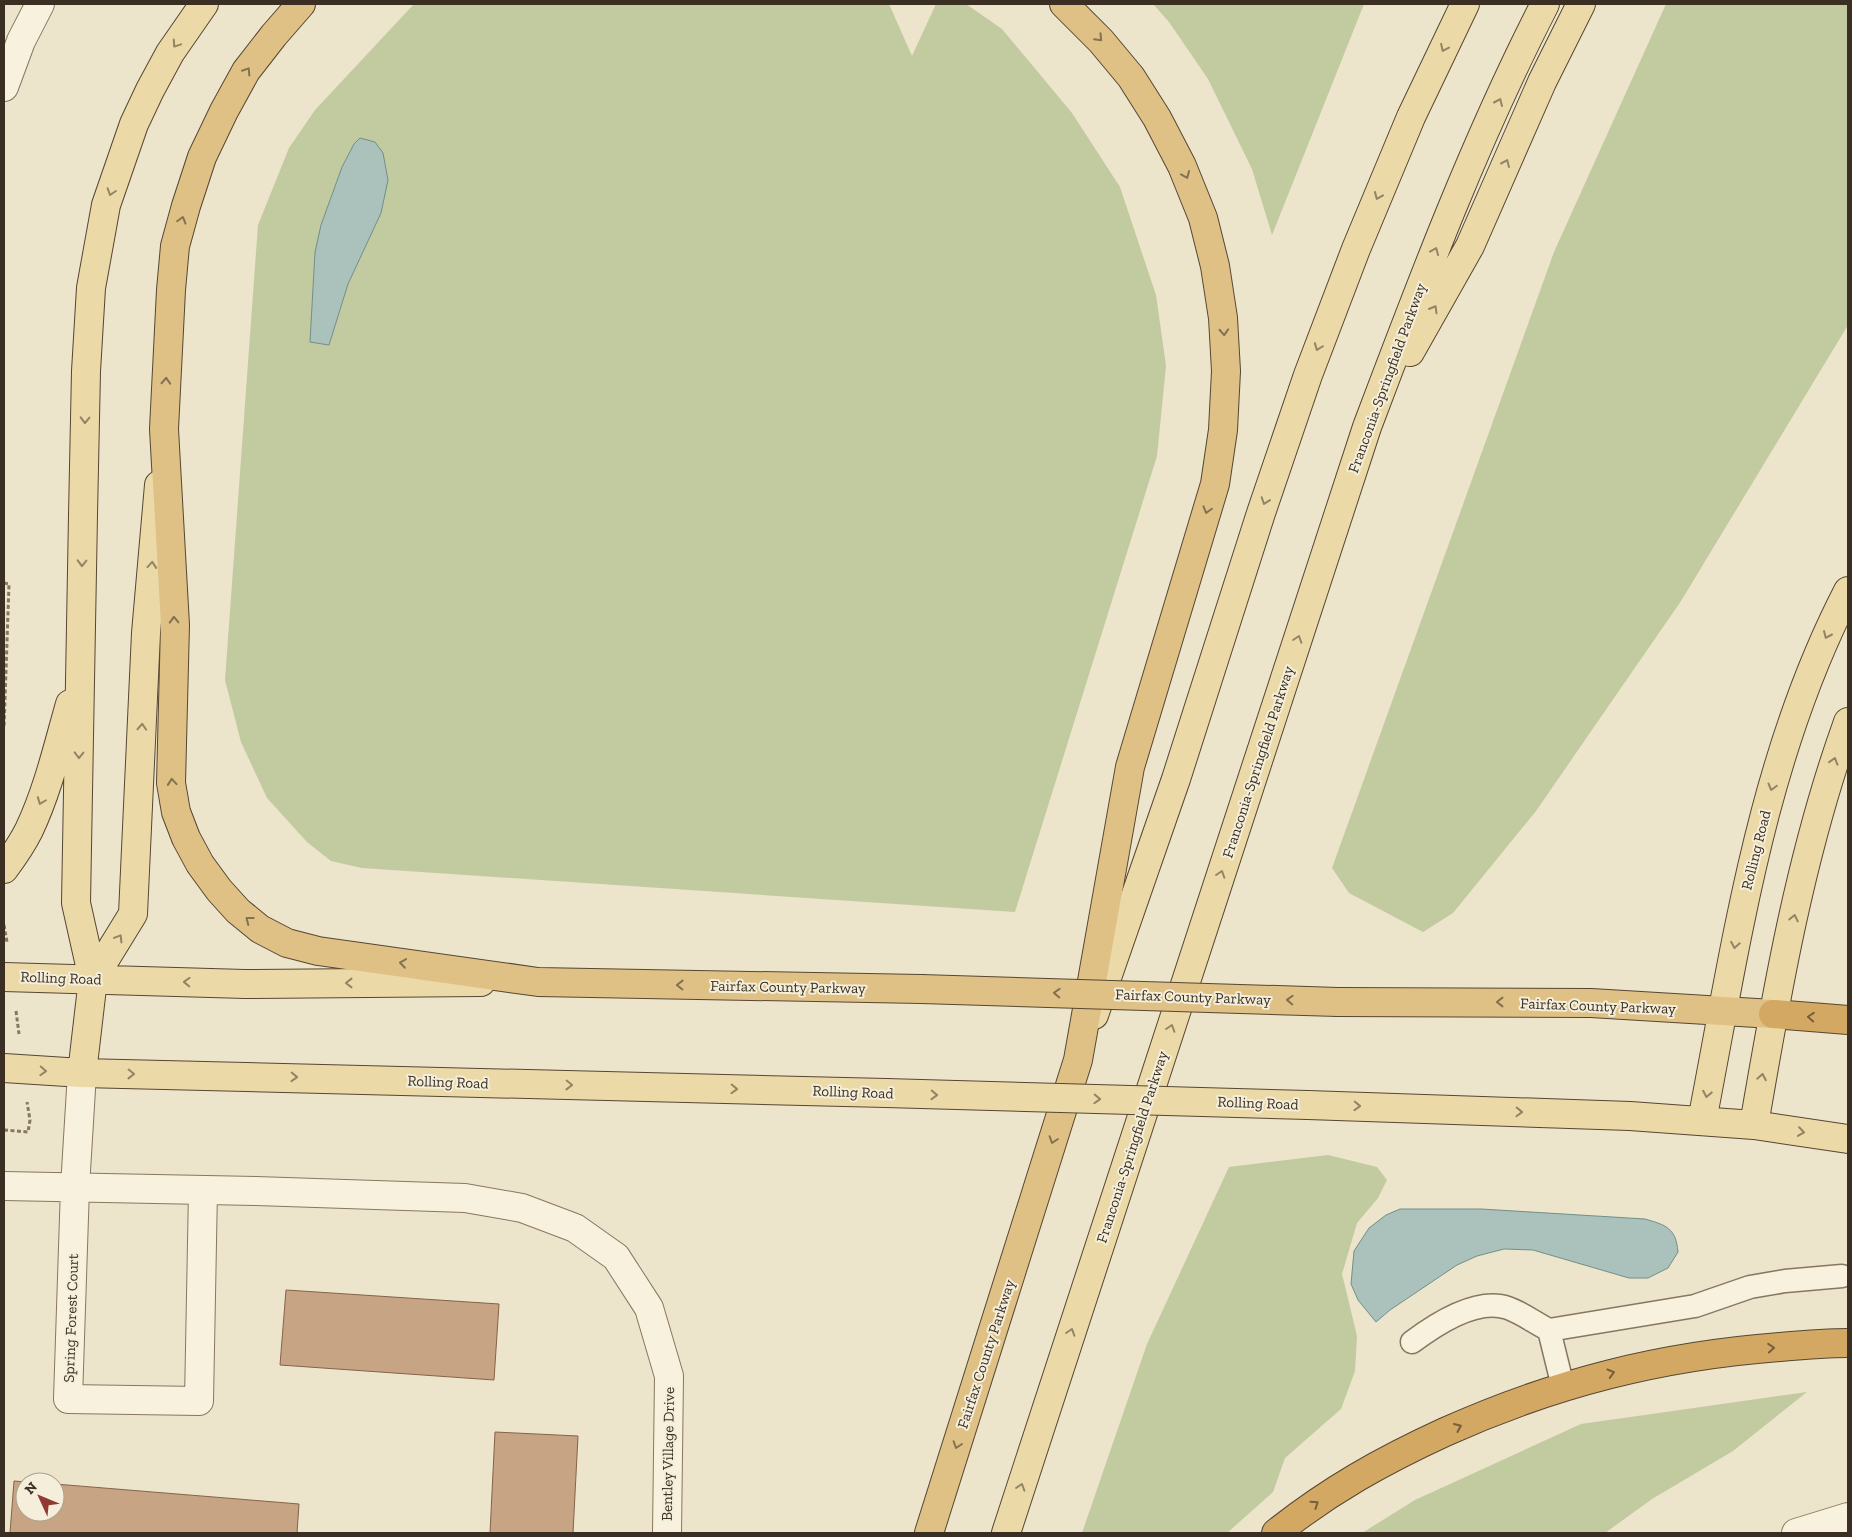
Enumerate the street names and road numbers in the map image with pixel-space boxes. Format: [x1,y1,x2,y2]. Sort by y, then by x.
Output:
street label: Franconia-Springfield Parkway [1344,280,1430,475]
street label: Franconia-Springfield Parkway [1218,663,1298,860]
street label: Rolling Road [1737,808,1775,892]
street label: Rolling Road [20,968,103,988]
street label: Fairfax County Parkway [710,977,866,997]
street label: Fairfax County Parkway [1115,985,1271,1009]
street label: Fairfax County Parkway [1520,994,1676,1018]
street label: Franconia-Springfield Parkway [1092,1048,1172,1245]
street label: Rolling Road [407,1072,490,1092]
street label: Rolling Road [812,1082,895,1102]
street label: Rolling Road [1217,1093,1300,1113]
street label: Spring Forest Court [60,1253,82,1383]
street label: Fairfax County Parkway [953,1277,1019,1431]
street label: Bentley Village Drive [658,1387,678,1521]

